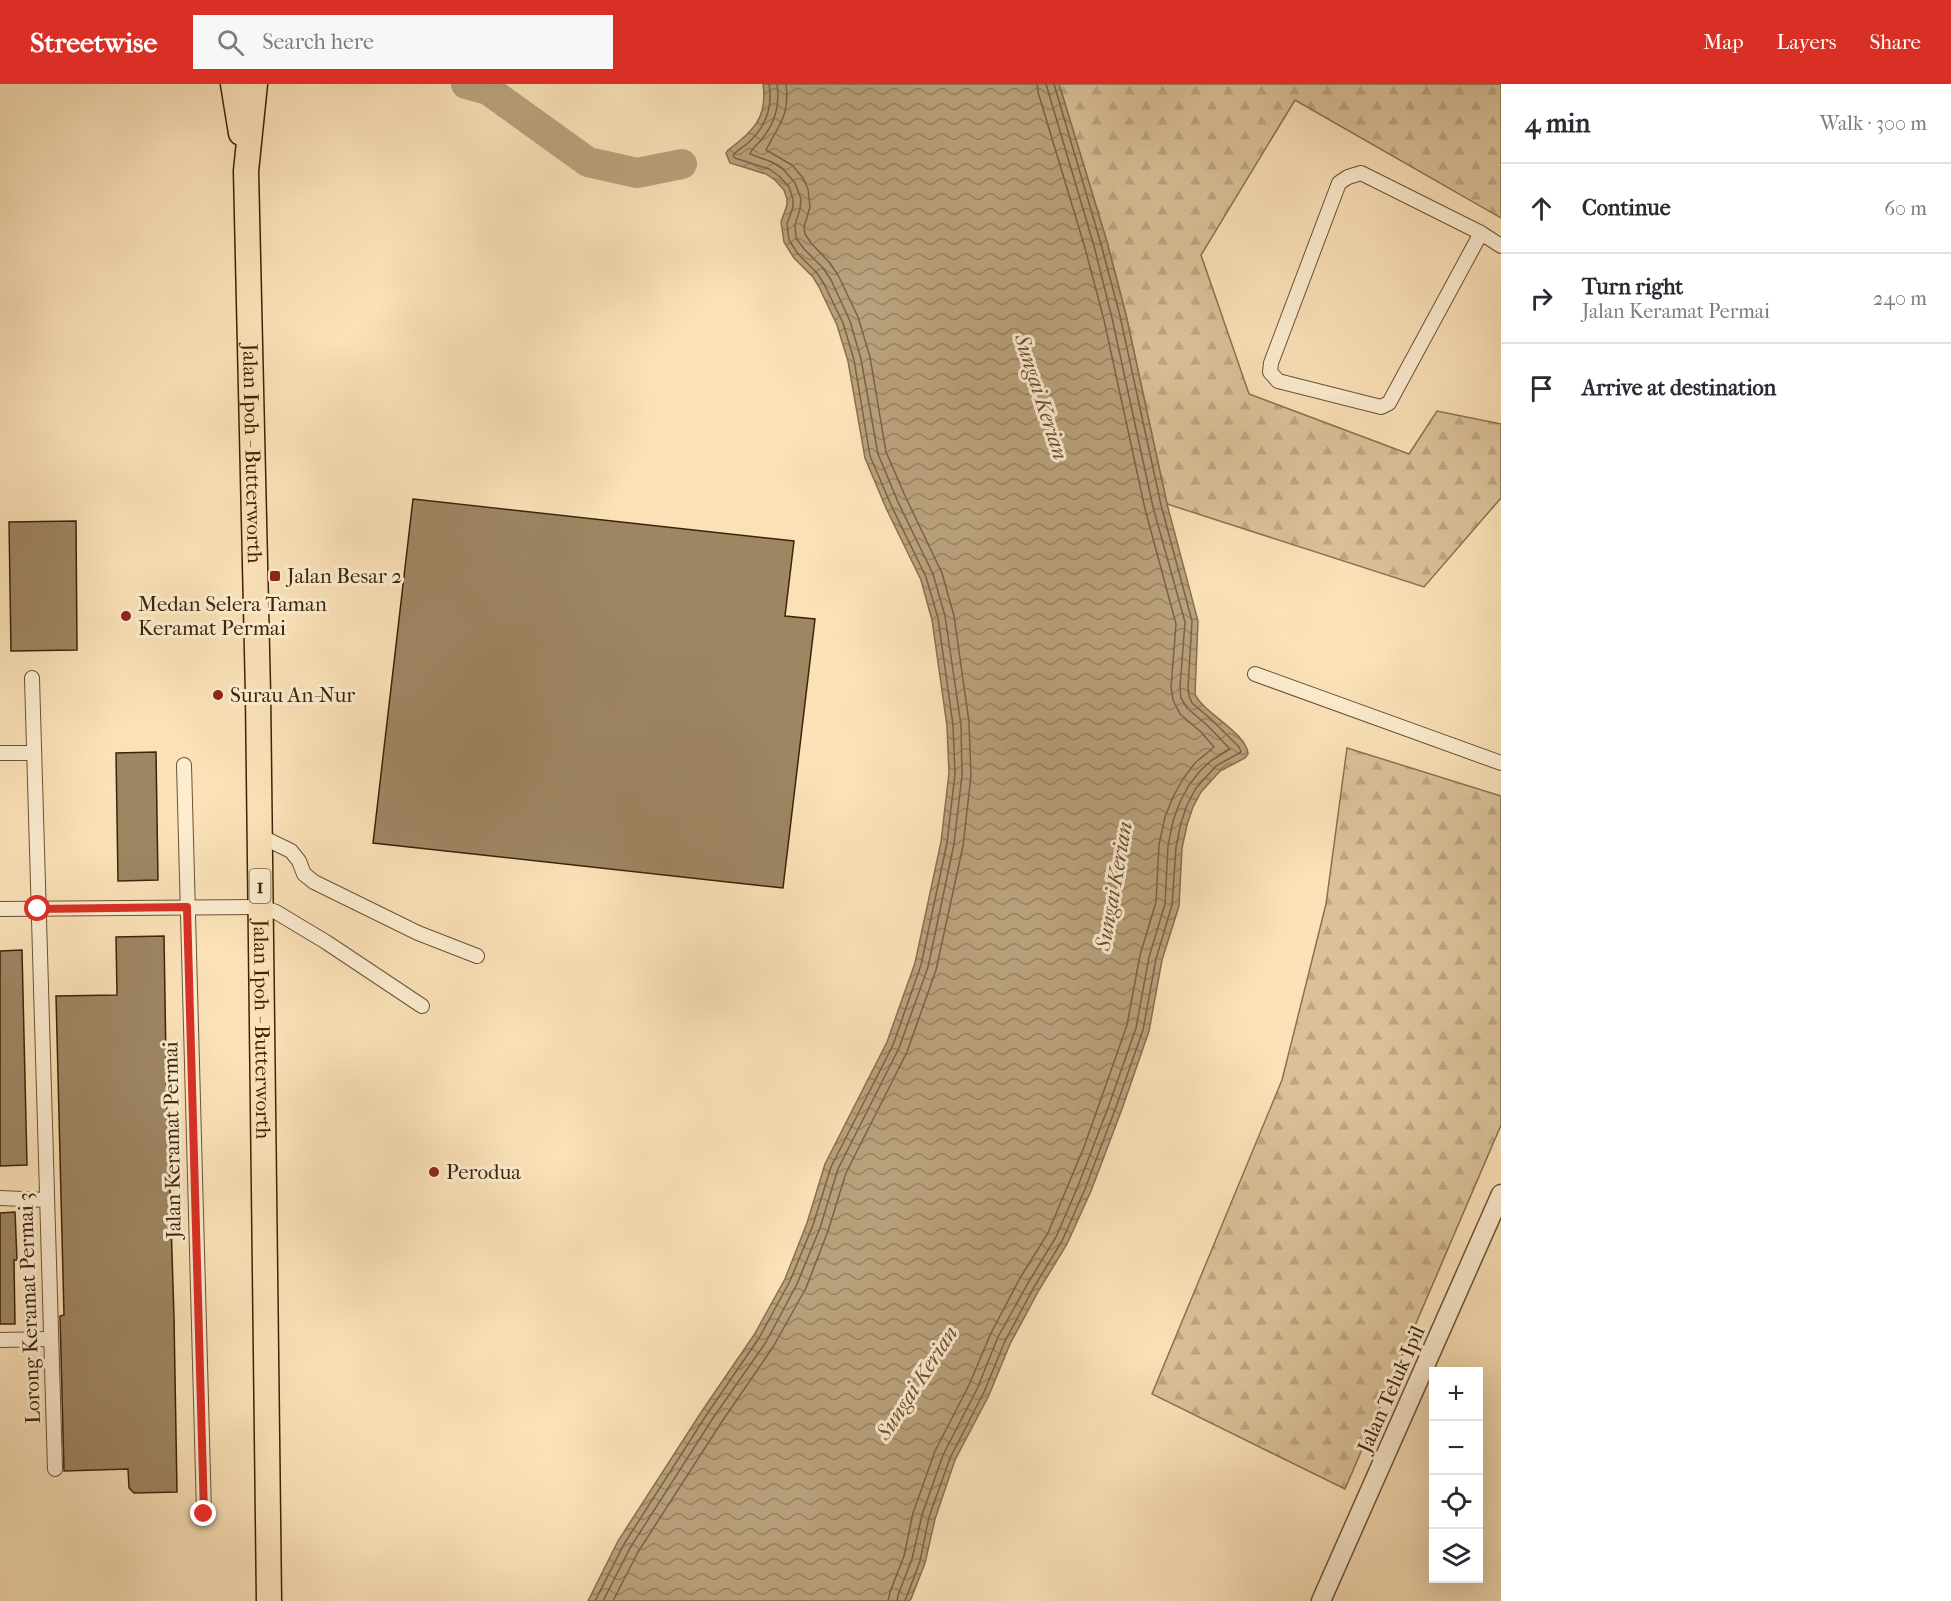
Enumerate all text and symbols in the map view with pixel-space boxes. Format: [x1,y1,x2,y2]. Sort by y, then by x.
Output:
search box [193,15,613,69]
text: Streetwise [30,26,157,59]
icon: search [214,26,247,59]
text: Search here [262,29,374,55]
text: Map [1703,30,1744,54]
text: Layers [1777,30,1836,54]
text: Share [1869,30,1921,54]
text: 4 min [1525,108,1590,139]
text: Walk · 300 m [1820,112,1927,135]
icon: ahead [1525,192,1558,225]
text: Continue [1582,195,1671,221]
text: 60 m [1884,197,1927,220]
text: Turn right [1582,274,1683,300]
icon: right [1525,282,1558,315]
text: 240 m [1873,287,1927,310]
text: Jalan Keramat Permai [1582,300,1770,323]
water label: Sungai Kerian [1008,330,1074,463]
street label: Jalan Ipoh - Butterworth [238,341,267,564]
icon: arrive [1525,372,1558,405]
text: Arrive at destination [1582,375,1776,401]
place label: Jalan Besar 2 [285,564,402,588]
marker: Jalan Besar 2 [268,569,282,583]
place label: Medan Selera Taman Keramat Permai [138,592,327,640]
marker: Medan Selera Taman Keramat Permai [119,609,133,623]
place label: Surau An-Nur [230,683,355,707]
marker: Surau An-Nur [211,688,225,702]
water label: Sungai Kerian [1090,819,1138,954]
road number: 1 [250,869,270,903]
route start [24,895,50,921]
street label: Jalan Ipoh - Butterworth [249,917,275,1140]
street label: Jalan Keramat Permai [158,1041,186,1241]
place label: Perodua [446,1160,521,1184]
marker: Perodua [427,1165,441,1179]
street label: Lorong Keramat Permai 3 [13,1192,45,1424]
water label: Sungai Kerian [870,1321,963,1446]
street label: Jalan Teluk Ipil [1351,1322,1430,1458]
map controls [1429,1367,1483,1583]
button: + [1429,1367,1483,1421]
button: − [1429,1421,1483,1475]
button: locate [1429,1475,1483,1529]
route end [190,1500,216,1526]
button: layers [1429,1529,1483,1583]

